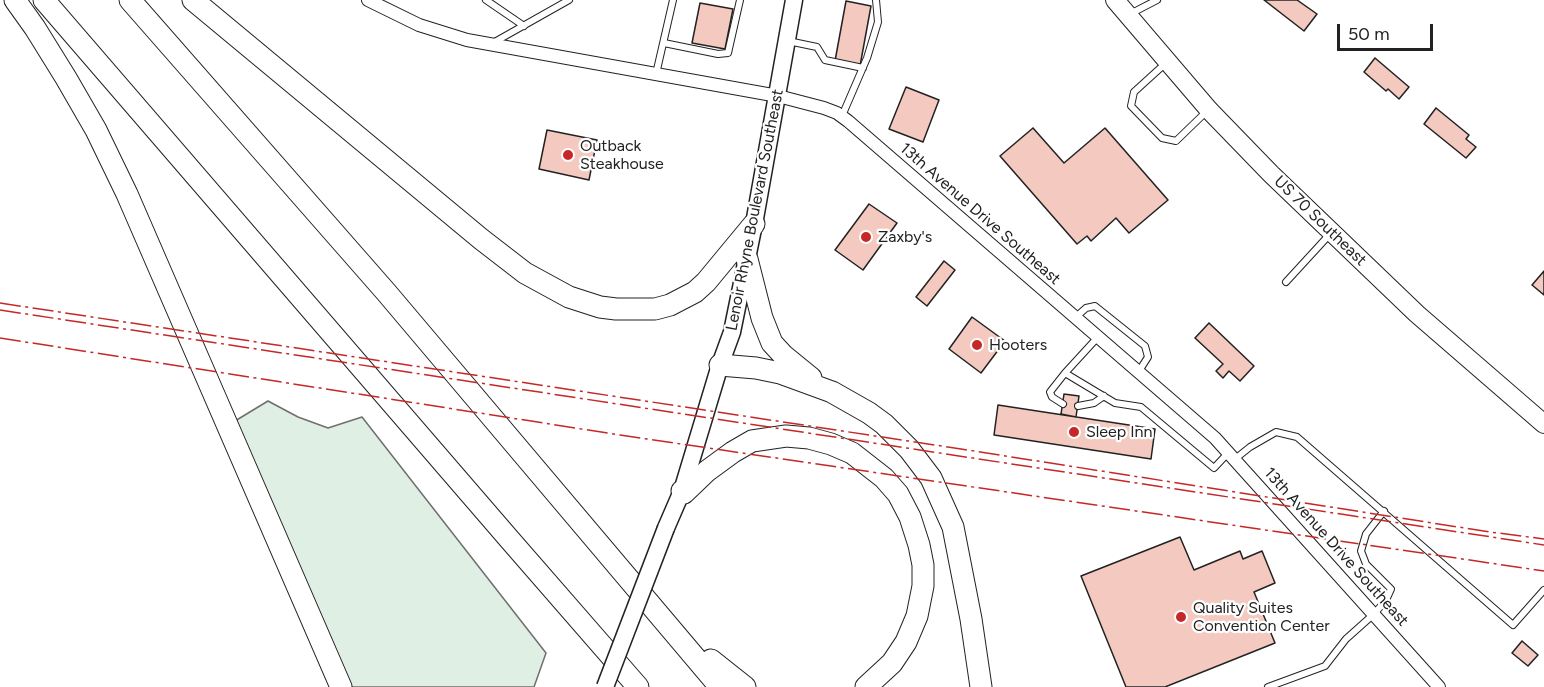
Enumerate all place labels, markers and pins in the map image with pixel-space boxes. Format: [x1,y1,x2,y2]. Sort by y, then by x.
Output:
place label: Outback Steakhouse [580,136,664,174]
marker: Outback Steakhouse [561,148,575,162]
place label: Zaxby's [878,227,932,247]
marker: Zaxby's [859,230,873,244]
place label: Hooters [989,335,1047,355]
marker: Hooters [970,338,984,352]
place label: Sleep Inn [1086,422,1152,442]
marker: Sleep Inn [1067,425,1081,439]
place label: Quality Suites Convention Center [1193,598,1330,636]
marker: Quality Suites Convention Center [1174,610,1188,624]

